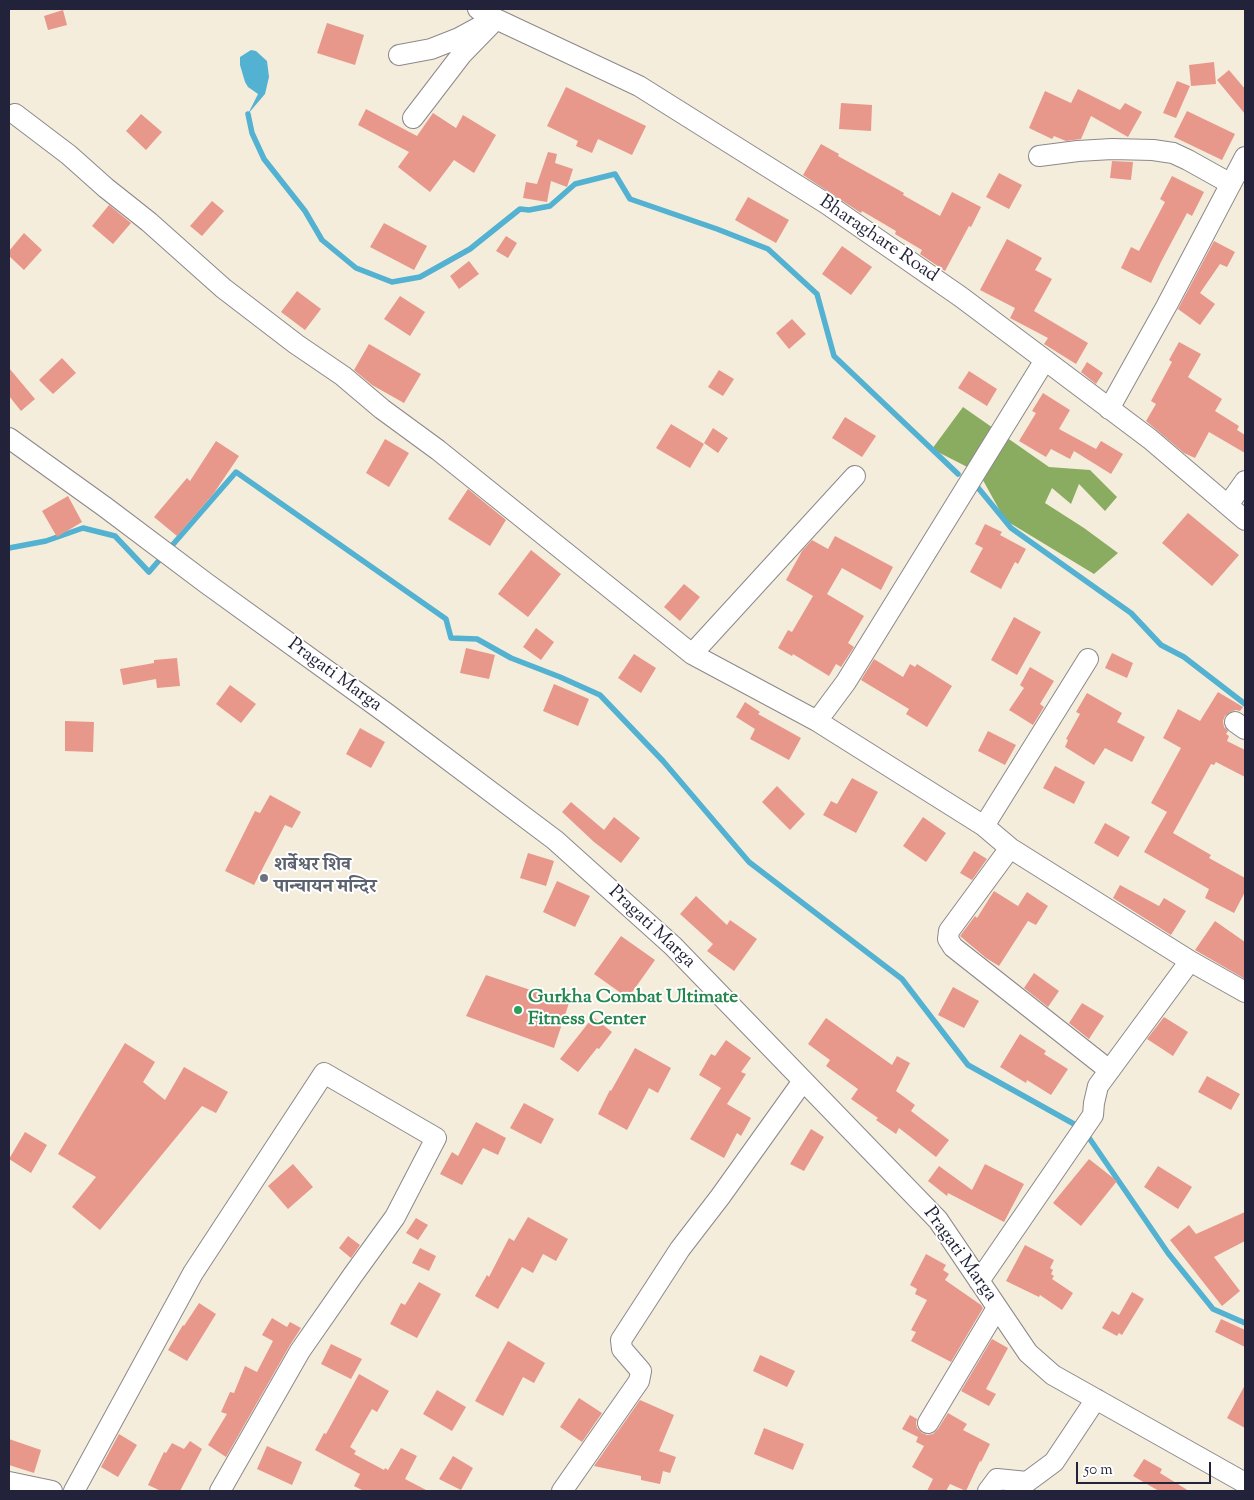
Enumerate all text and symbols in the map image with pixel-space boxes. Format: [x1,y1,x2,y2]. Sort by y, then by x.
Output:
street label: Bharaghare Road [814,192,942,288]
street label: Pragati Marga [282,634,386,718]
place label: शर्बेश्वर शिव पान्चायन मन्दिर [274,856,377,900]
marker: शर्बेश्वर शिव पान्चायन मन्दिर [258,872,270,884]
street label: Pragati Marga [603,882,699,974]
place label: Gurkha Combat Ultimate Fitness Center [528,988,738,1032]
marker: Gurkha Combat Ultimate Fitness Center [512,1004,524,1016]
street label: Pragati Marga [917,1203,1001,1307]
scale bar [1079,1452,1214,1484]
text: 50 m [1084,1460,1113,1481]

